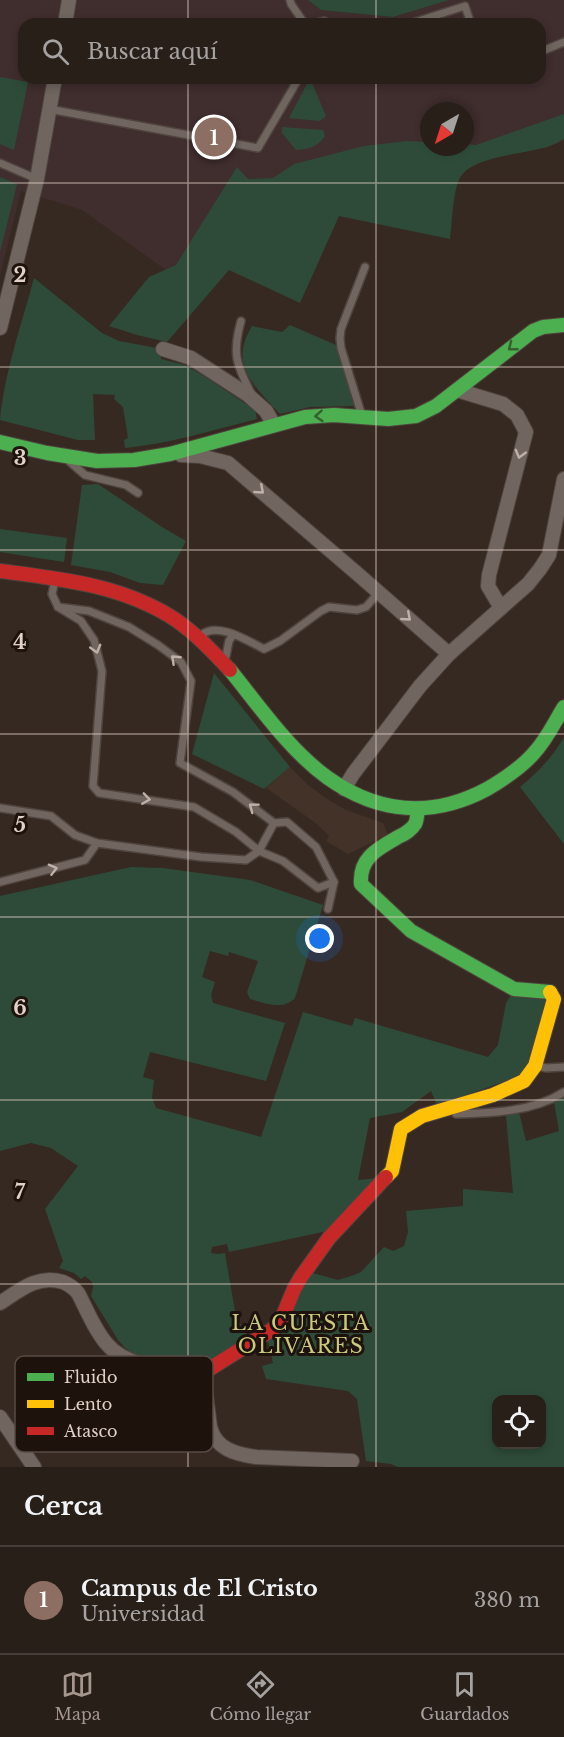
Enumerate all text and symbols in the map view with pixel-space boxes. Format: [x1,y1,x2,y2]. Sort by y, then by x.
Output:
search box [18,18,546,84]
icon: search [39,35,72,68]
text: Buscar aquí [87,38,218,65]
north arrow [420,102,474,156]
pin: 1 [194,114,234,160]
text: 2 [13,263,27,287]
one-way arrow [508,340,519,351]
one-way arrow [315,410,324,423]
text: 3 [14,446,26,470]
one-way arrow [515,449,528,459]
one-way arrow [253,482,264,493]
one-way arrow [400,610,411,621]
text: 4 [13,630,27,654]
one-way arrow [89,643,101,654]
one-way arrow [172,655,182,666]
one-way arrow [142,793,151,805]
one-way arrow [249,803,260,814]
text: 5 [14,813,26,837]
one-way arrow [48,863,58,876]
your location [305,924,334,953]
text: 6 [13,996,27,1020]
text: 7 [15,1180,26,1204]
district label: LA CUESTA OLIVARES [232,1311,370,1358]
legend [15,1356,213,1452]
text: Fluido [64,1367,117,1387]
text: Lento [64,1394,112,1414]
map controls [492,1395,546,1449]
button: locate [492,1395,546,1449]
text: Atasco [63,1421,117,1441]
text: Cerca [24,1490,103,1522]
text: Campus de El Cristo [81,1575,318,1602]
text: 1 [39,1588,48,1612]
text: 380 m [474,1588,540,1612]
text: Universidad [81,1602,205,1626]
tab: Mapa [55,1668,101,1724]
tab: Cómo llegar [210,1668,311,1724]
tab: Guardados [420,1668,509,1724]

